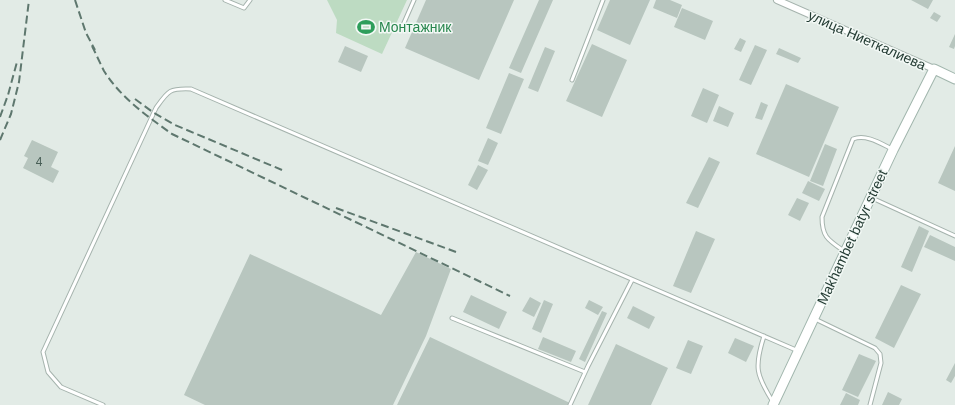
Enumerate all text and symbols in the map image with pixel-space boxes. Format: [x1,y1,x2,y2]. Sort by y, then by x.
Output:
street label: улица Ниеткалиева [806,7,929,73]
sports icon: Монтажник [356,17,376,37]
place label: Монтажник [379,19,452,35]
house number: 4 [36,155,43,169]
street label: Makhambet batyr street [814,167,890,307]

